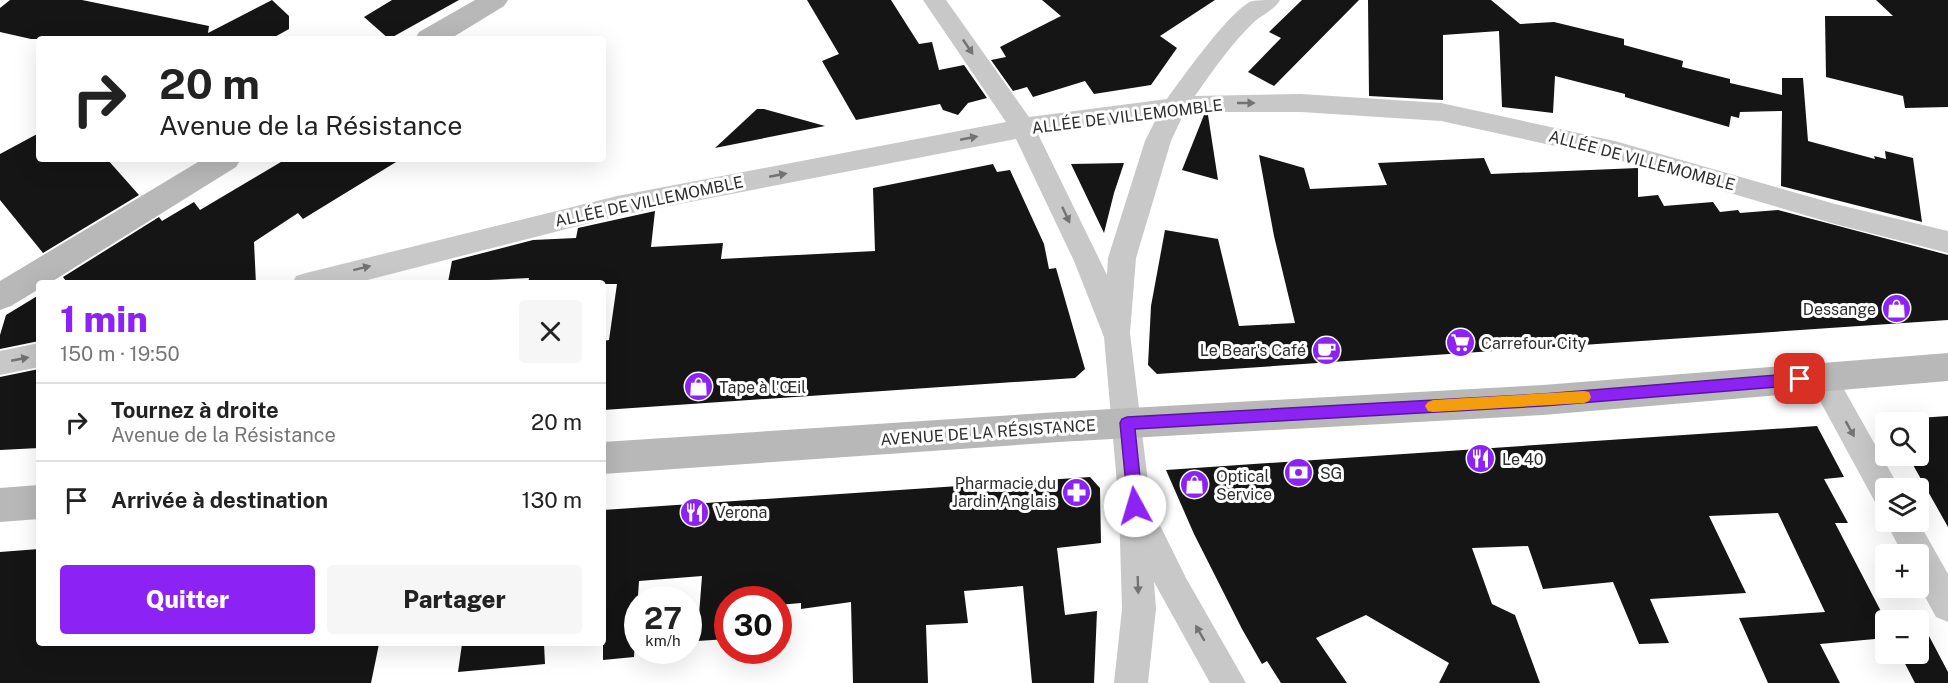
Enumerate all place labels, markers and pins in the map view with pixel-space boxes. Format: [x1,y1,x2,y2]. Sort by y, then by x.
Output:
shop icon: Dessange [1881,293,1913,325]
place label: Dessange [1803,300,1876,319]
supermarket icon: Carrefour City [1444,327,1476,359]
cafe icon: Le Bear's Café [1311,334,1343,366]
place label: Carrefour City [1481,334,1587,353]
place label: Le Bear's Café [1200,341,1306,360]
pin [1774,353,1825,404]
shop icon: Tape à l'Œil [682,371,714,403]
place label: Tape à l'Œil [719,378,806,397]
restaurant icon: Le 40 [1465,443,1497,475]
place label: Le 40 [1502,450,1544,469]
bank icon: SG [1283,457,1315,489]
place label: SG [1320,464,1342,483]
place label: Optical Service [1216,467,1272,504]
shop icon: Optical Service [1179,469,1211,501]
place label: Pharmacie du Jardin Anglais [952,474,1056,511]
pharmacy icon: Pharmacie du Jardin Anglais [1061,476,1093,508]
restaurant icon: Verona [678,496,710,528]
place label: Verona [715,503,767,522]

